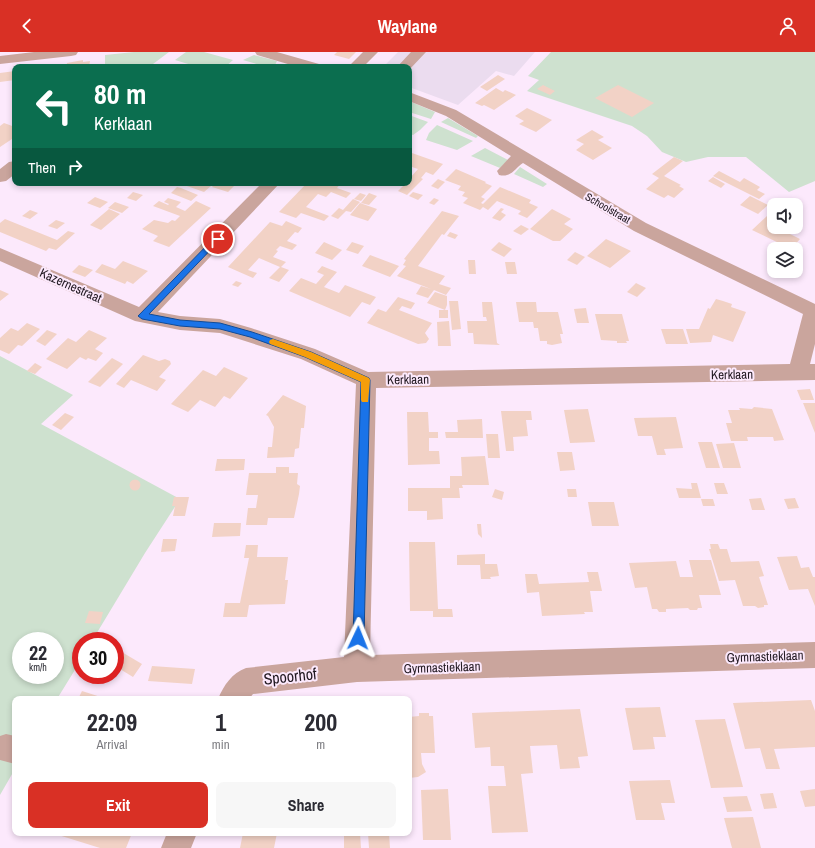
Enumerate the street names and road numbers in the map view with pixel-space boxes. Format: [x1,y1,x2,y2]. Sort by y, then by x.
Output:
street label: Schoolstraat [583,189,634,227]
street label: Kazernestraat [37,264,105,307]
street label: Kerklaan [711,366,753,383]
street label: Kerklaan [387,371,429,388]
street label: Gymnastieklaan [726,647,804,666]
street label: Gymnastieklaan [403,658,481,677]
street label: Spoorhof [262,662,318,690]

